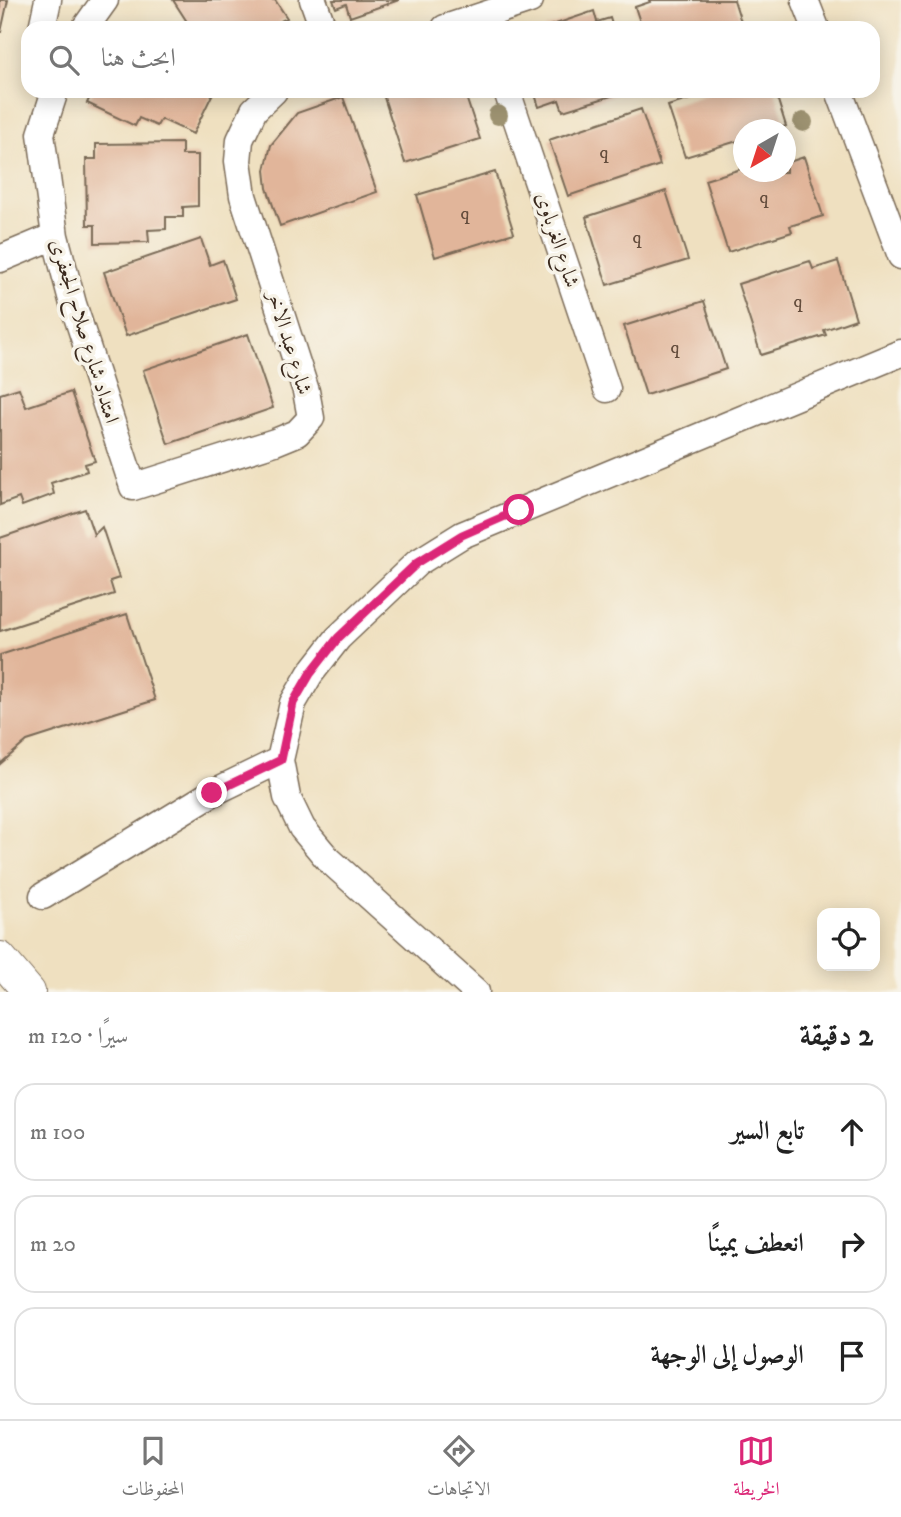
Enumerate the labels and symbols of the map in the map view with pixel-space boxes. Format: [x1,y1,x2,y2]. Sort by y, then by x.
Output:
north arrow [733,119,796,182]
house number: q [600,142,610,164]
house number: q [760,187,770,209]
street label: شارع الغرباوى [526,189,585,292]
house number: q [461,203,471,225]
house number: q [633,227,643,249]
street label: امتداد شارع صلاح الجعفرى [39,236,124,428]
street label: شارع عبد الاخر [257,286,317,399]
house number: q [794,291,804,313]
house number: q [671,337,681,359]
route start [503,494,534,525]
route end [196,777,227,808]

